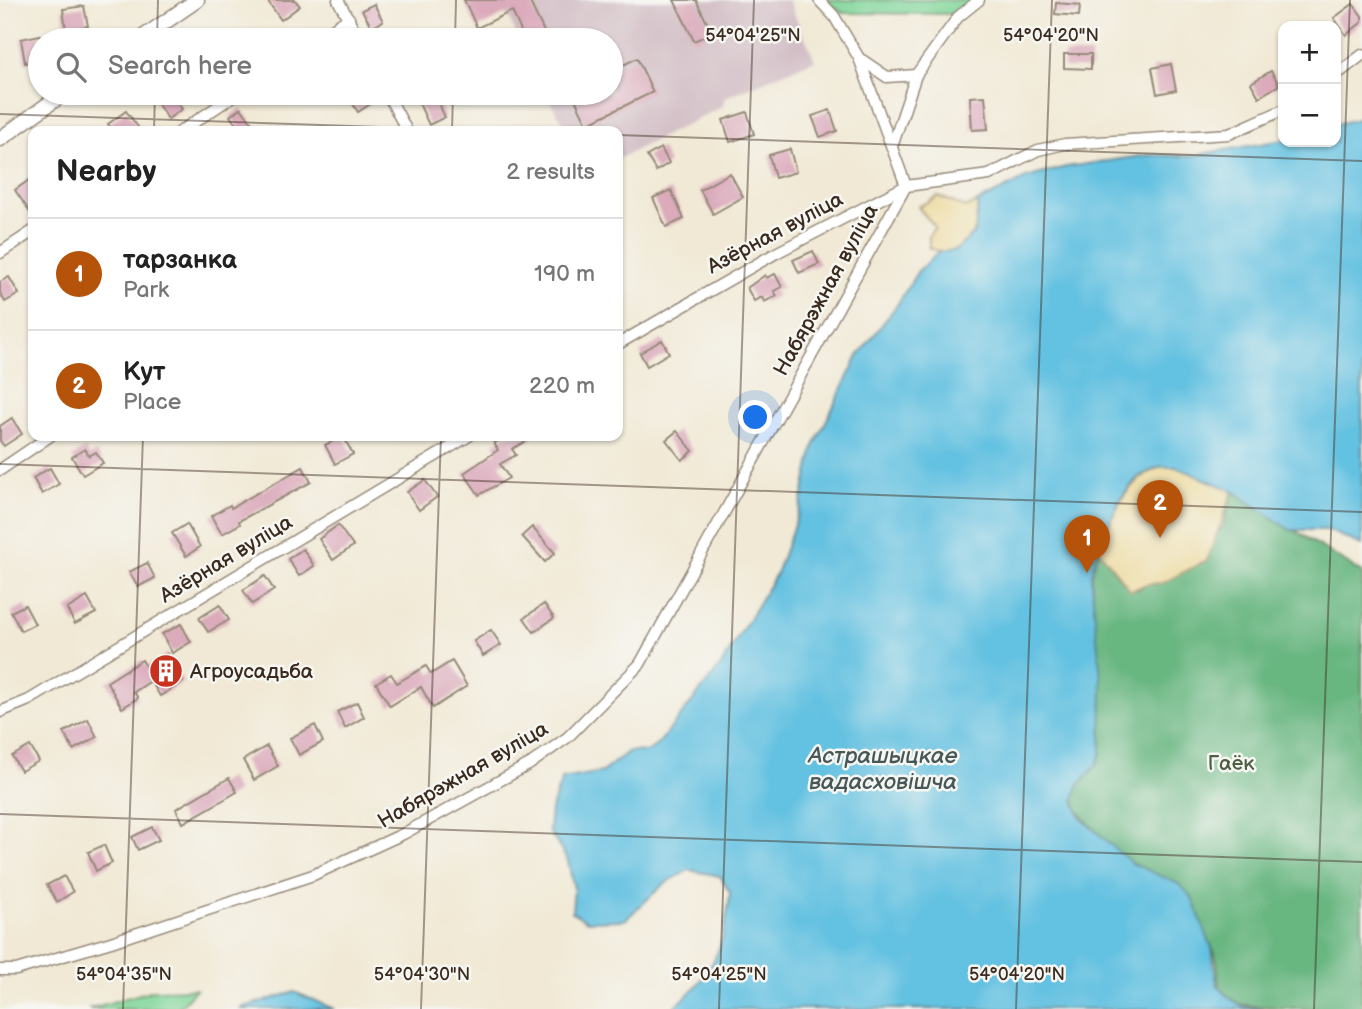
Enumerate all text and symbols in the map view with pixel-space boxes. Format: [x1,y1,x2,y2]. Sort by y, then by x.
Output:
map controls [1278,21,1341,147]
button: + [1278,21,1341,84]
text: 54°04'25"N [705,25,801,46]
text: 54°04'20"N [1003,25,1099,46]
search box [28,28,623,105]
icon: search [52,48,90,86]
text: Search here [108,51,252,82]
button: − [1278,84,1341,147]
text: Nearby [56,154,156,190]
text: 2 results [506,158,595,186]
street label: Азёрная вуліца [702,186,848,280]
street label: Набярэжная вуліца [768,199,884,380]
text: тарзанка [123,245,237,276]
text: 1 [74,260,84,288]
text: 190 m [534,260,595,288]
text: Park [123,276,169,304]
text: Кут [123,357,165,388]
text: 2 [72,372,86,400]
text: 220 m [529,372,595,400]
text: Place [123,388,181,416]
your location [738,400,772,434]
pin: 2 [1137,480,1183,538]
street label: Азёрная вуліца [154,509,297,609]
pin: 1 [1064,515,1110,573]
building icon: Агроусадьба [147,652,185,690]
place label: Агроусадьба [189,659,314,684]
street label: Набярэжная вуліца [373,716,553,834]
water label: Астрашыцкае вадасховішча [807,742,958,796]
park label: Гаёк [1208,751,1254,776]
text: 54°04'35"N [76,964,172,985]
text: 54°04'30"N [374,964,470,985]
text: 54°04'25"N [671,964,767,985]
text: 54°04'20"N [969,964,1065,985]

